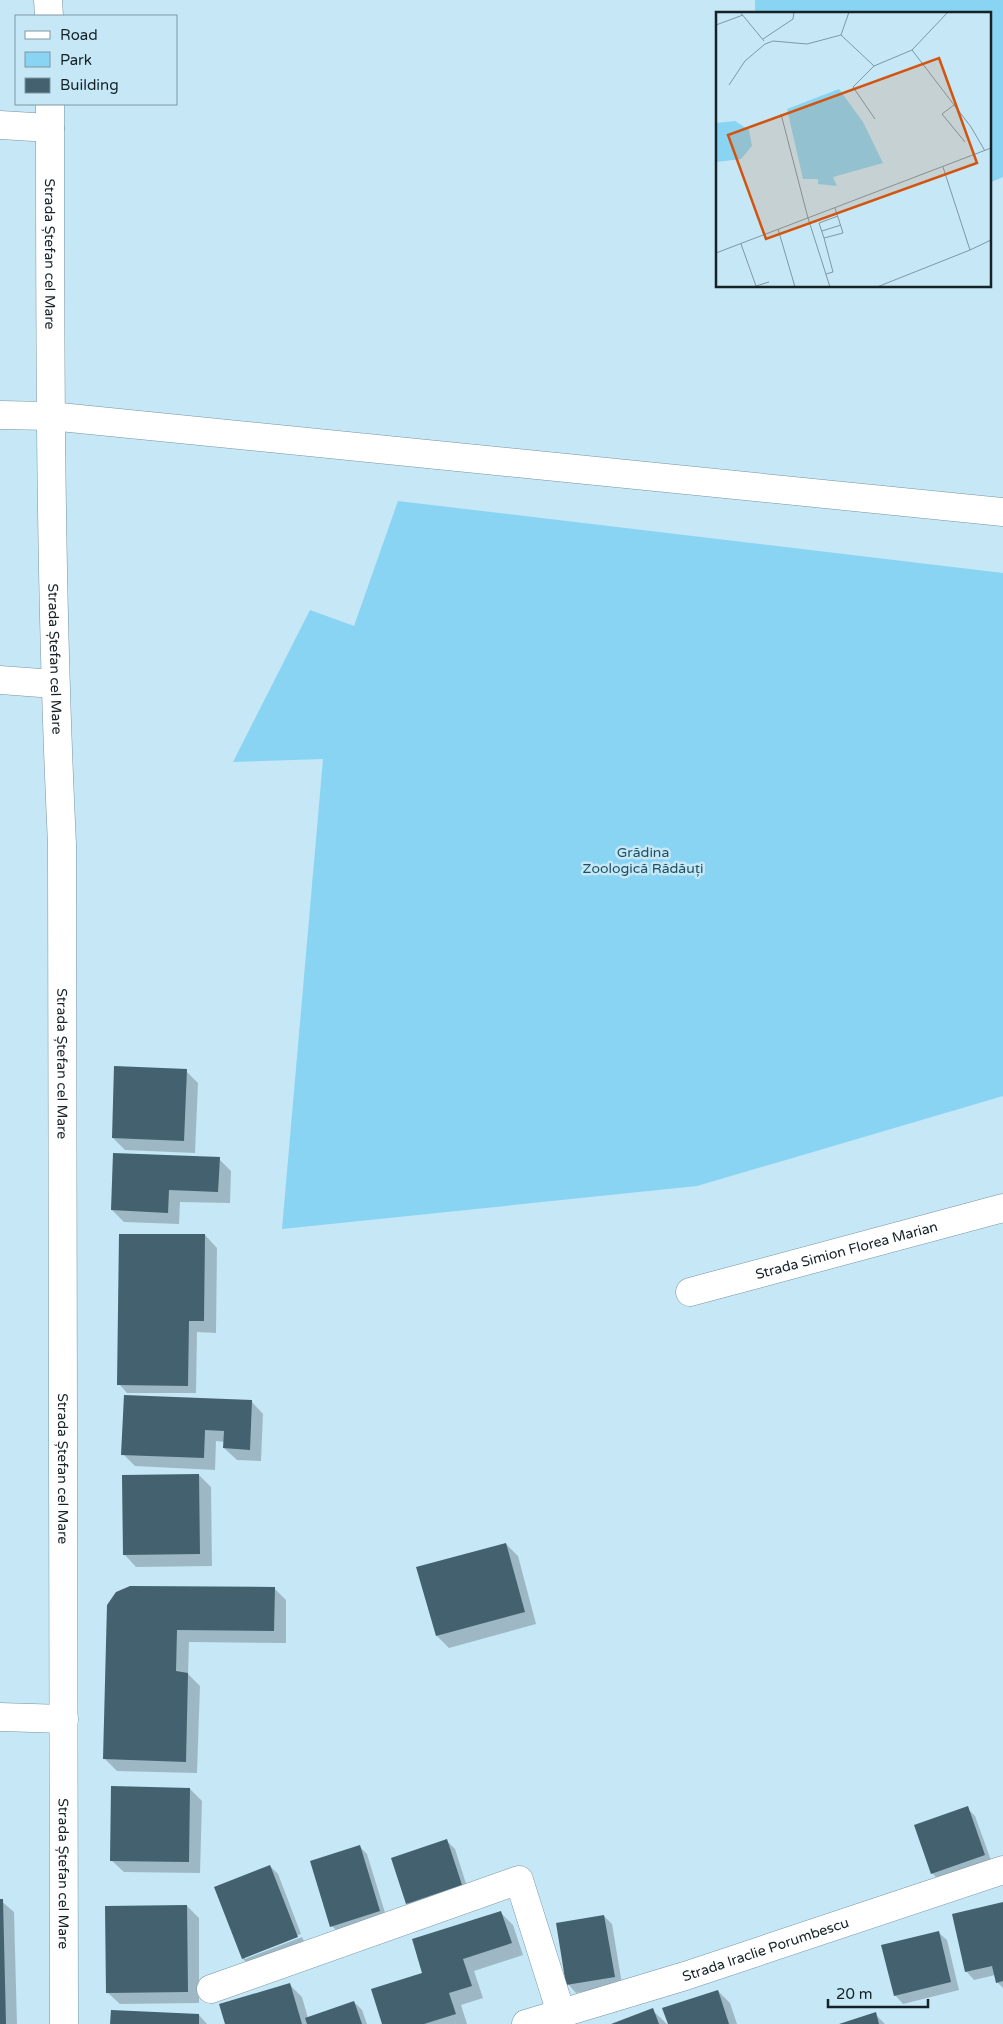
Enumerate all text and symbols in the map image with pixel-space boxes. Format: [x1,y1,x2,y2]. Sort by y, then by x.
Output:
inset map [716,12,990,288]
legend [15,15,178,105]
text: Road [60,26,98,44]
text: Park [60,51,92,69]
text: Building [60,76,119,94]
street label: Strada Ștefan cel Mare [41,178,58,330]
street label: Strada Ștefan cel Mare [44,583,65,735]
park label: Grădina Zoologică Rădăuți [582,844,704,877]
street label: Strada Ștefan cel Mare [53,988,71,1139]
street label: Strada Simion Florea Marian [754,1218,940,1283]
street label: Strada Ștefan cel Mare [54,1393,71,1544]
street label: Strada Ștefan cel Mare [55,1798,72,1949]
street label: Strada Iraclie Porumbescu [680,1914,851,1985]
scale bar [828,1976,928,2008]
text: 20 m [836,1985,873,2003]

